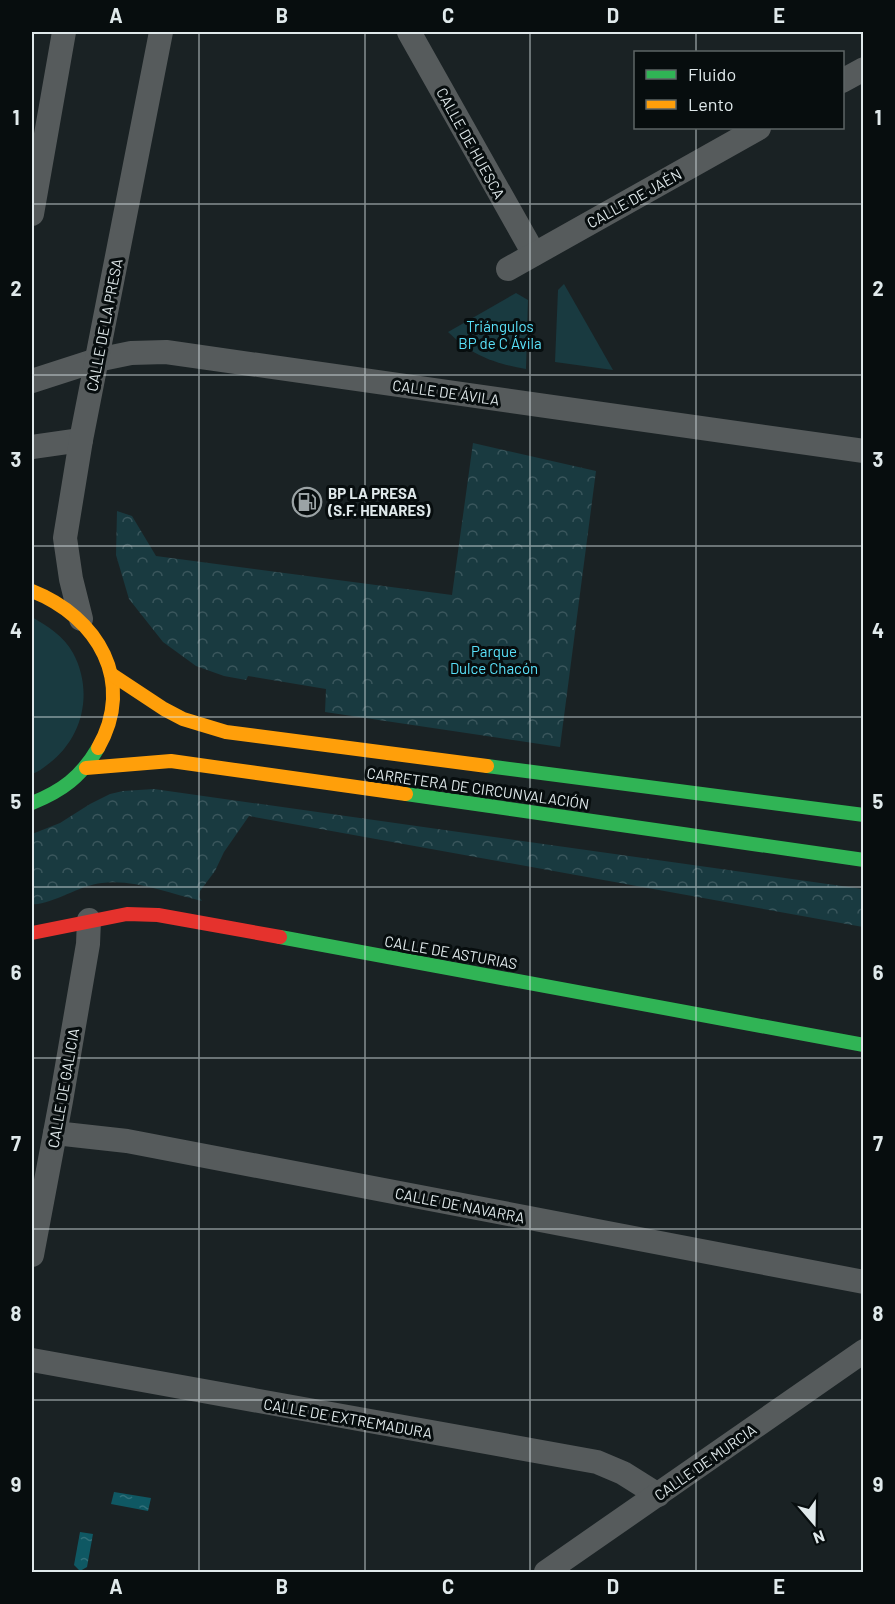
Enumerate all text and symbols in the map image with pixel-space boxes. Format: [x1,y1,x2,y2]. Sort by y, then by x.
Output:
text: A [109,3,123,27]
text: B [276,3,288,27]
text: C [442,3,454,27]
text: D [607,3,619,27]
text: E [773,3,785,27]
legend [634,51,844,129]
text: Fluido [688,63,736,85]
street label: CALLE DE HUESCA [433,84,509,202]
text: Lento [688,93,734,115]
text: 1 [12,105,20,129]
text: 1 [874,105,882,129]
street label: CALLE DE JAÉN [583,165,685,231]
street label: CALLE DE LA PRESA [82,257,126,393]
text: 2 [10,276,22,300]
text: 2 [872,276,884,300]
park label: Triángulos BP de C Ávila [458,317,542,352]
street label: CALLE DE ÁVILA [391,376,501,408]
text: 3 [11,447,21,471]
text: 3 [873,447,883,471]
place label: BP LA PRESA (S.F. HENARES) [327,484,431,519]
fuel station icon: BP LA PRESA (S.F. HENARES) [291,486,323,518]
text: 4 [10,618,22,642]
text: 4 [872,618,884,642]
park label: Parque Dulce Chacón [450,642,538,677]
street label: CARRETERA DE CIRCUNVALACIÓN [366,763,590,813]
text: 5 [11,789,22,813]
text: 5 [873,789,884,813]
street label: CALLE DE ASTURIAS [383,931,519,973]
text: 6 [11,960,22,984]
text: 6 [873,960,884,984]
street label: CALLE DE GALICIA [44,1027,82,1149]
text: 7 [11,1131,21,1155]
text: 7 [873,1131,883,1155]
street label: CALLE DE NAVARRA [394,1184,526,1226]
text: 8 [11,1301,22,1325]
text: 8 [873,1301,884,1325]
street label: CALLE DE EXTREMADURA [262,1394,434,1442]
street label: CALLE DE MURCIA [651,1420,759,1504]
text: 9 [11,1472,21,1496]
text: 9 [873,1472,883,1496]
north arrow [784,1493,844,1553]
text: N [811,1527,828,1548]
text: A [109,1574,123,1598]
text: B [276,1574,288,1598]
text: C [442,1574,454,1598]
text: D [607,1574,619,1598]
text: E [773,1574,785,1598]

